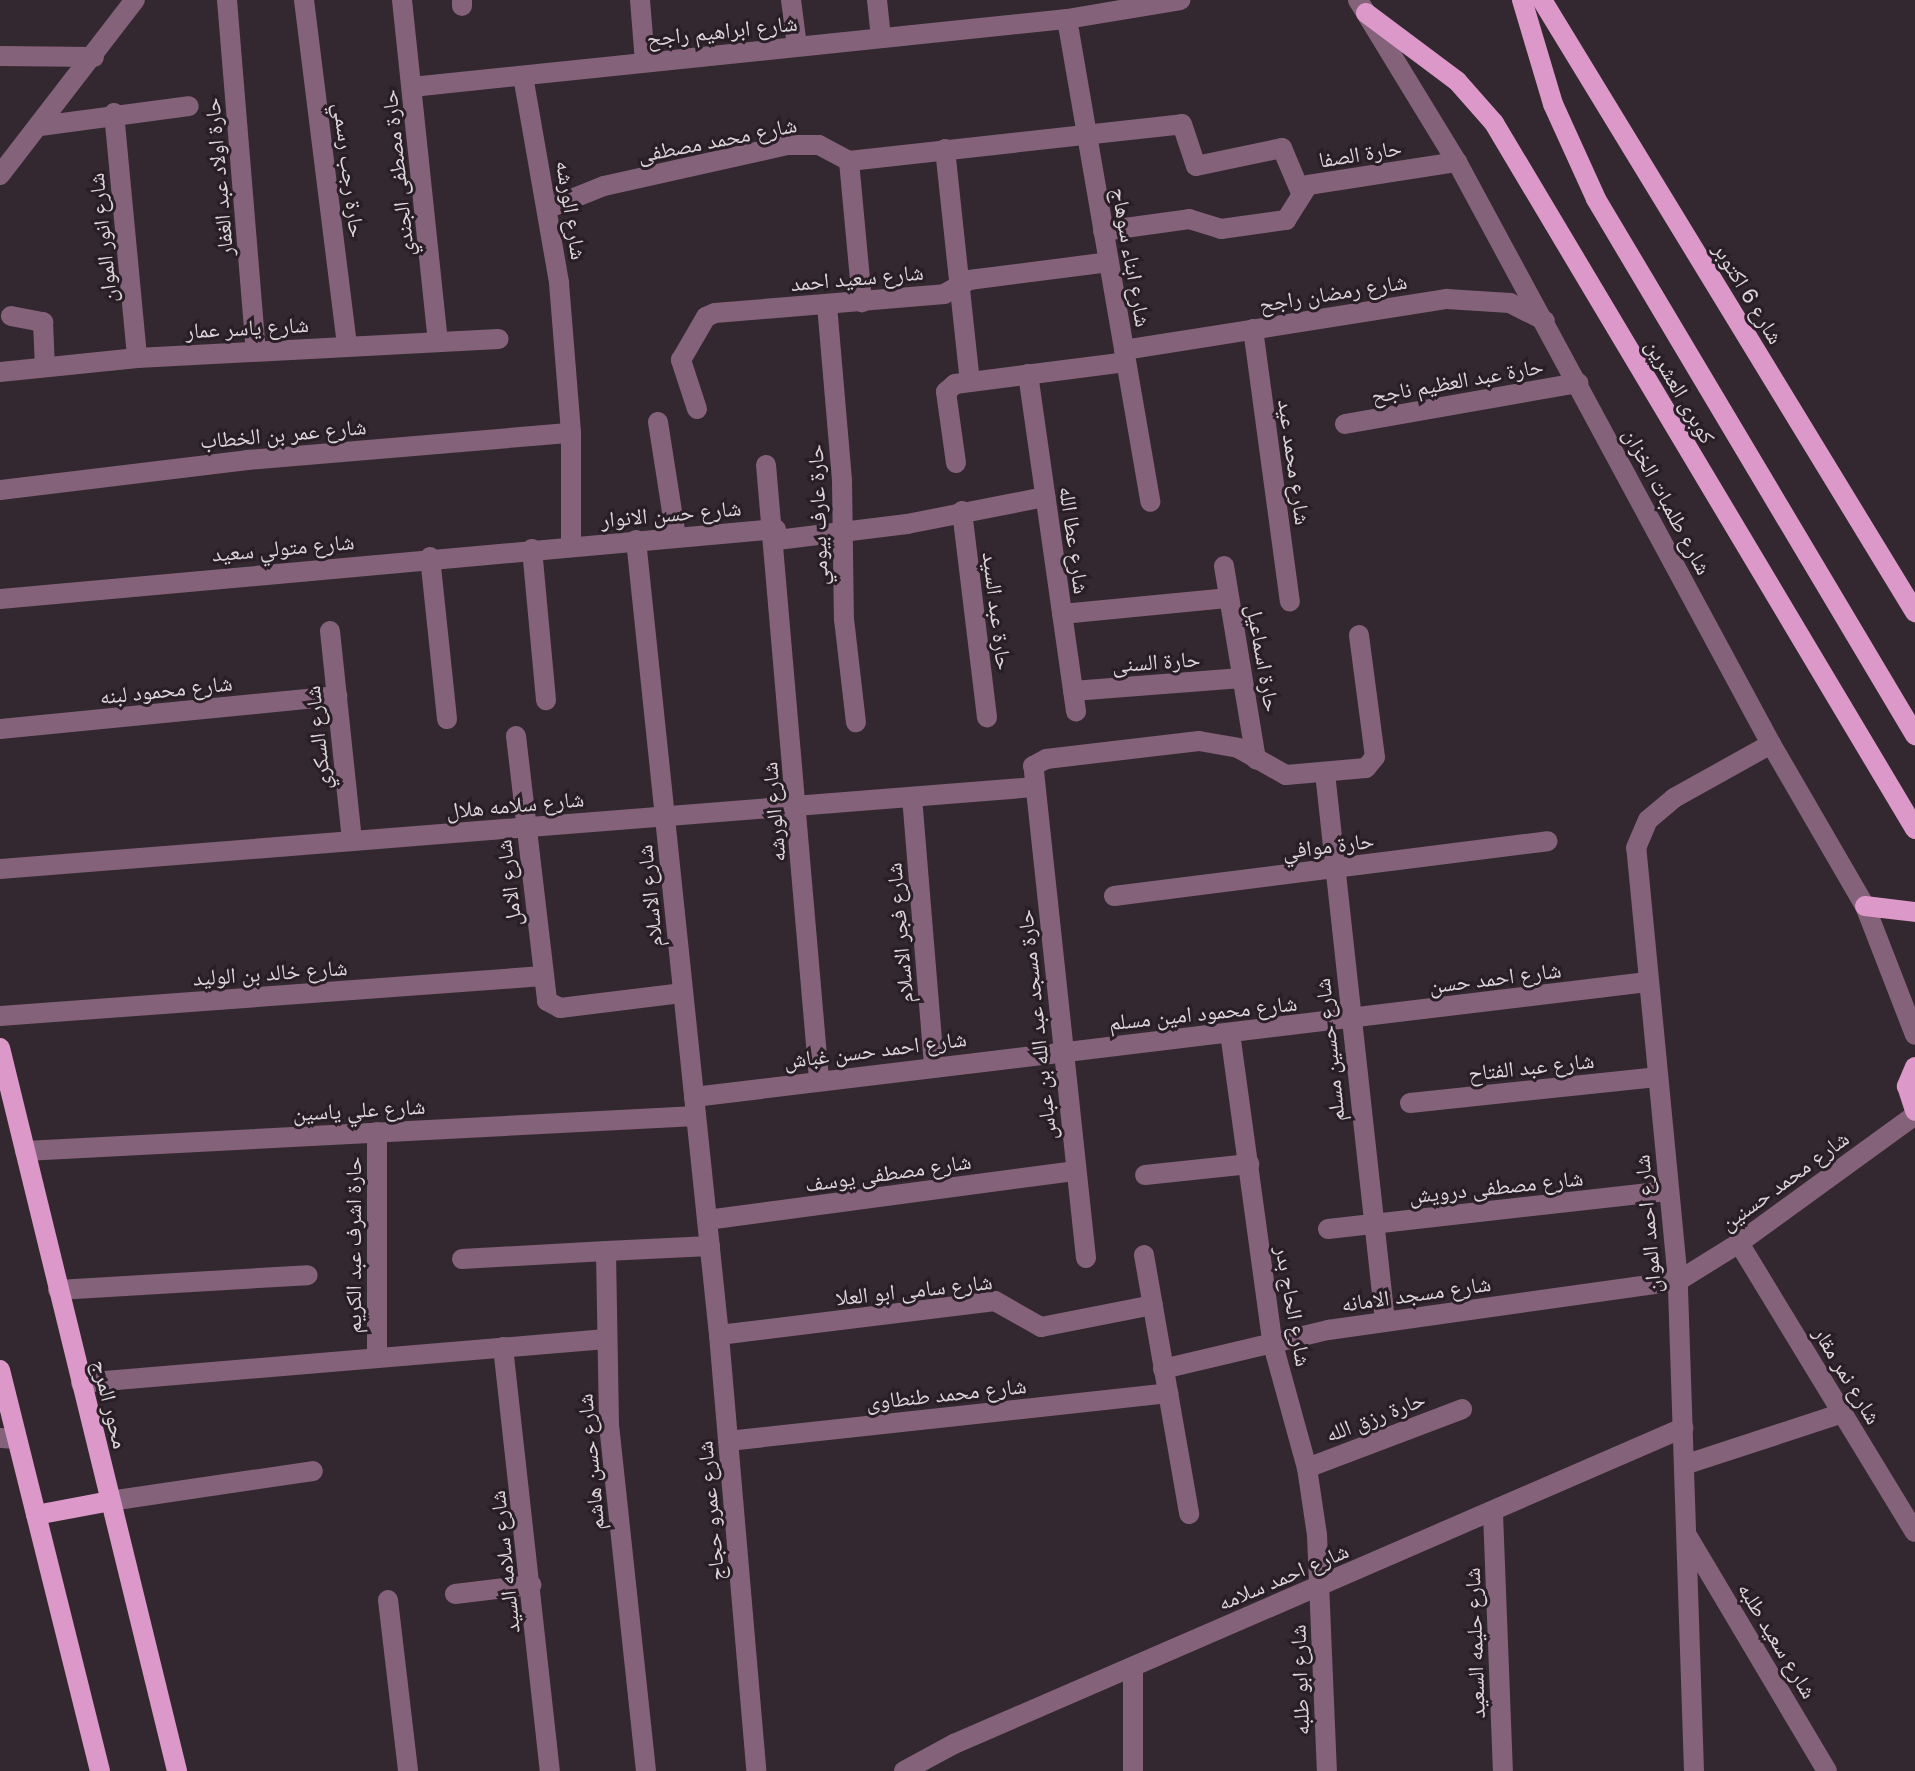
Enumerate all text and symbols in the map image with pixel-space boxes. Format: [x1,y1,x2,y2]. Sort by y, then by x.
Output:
street label: شارع ابراهيم راجح [645,9,799,51]
street label: حارة مصطفى الجندي [375,88,419,258]
street label: حارة اولاد عبد الغفار [198,97,238,257]
street label: حارة رجب رسمي [329,101,371,239]
street label: شارع محمد مصطفى [635,111,799,167]
street label: حارة الصفا [1317,133,1403,173]
street label: شارع الورشه [551,158,593,262]
street label: شارع انور الموان [82,172,122,304]
street label: شارع ابناء سوهاج [1107,185,1157,329]
street label: شارع 6 اكتوبر [1708,237,1790,349]
street label: شارع سعيد احمد [789,258,925,296]
street label: شارع رمضان راجح [1257,267,1409,317]
street label: شارع ياسر عمار [185,311,309,343]
street label: كوبرى العشرين [1640,334,1722,448]
street label: حارة عبد العظيم ناجح [1369,352,1545,408]
street label: شارع محمد عيد [1273,398,1317,526]
street label: شارع عمر بن الخطاب [199,413,367,453]
street label: شارع طلمبات الخزان [1618,423,1718,579]
street label: حارة عارف بيومي [801,444,833,586]
street label: شارع عطا الله [1054,484,1096,596]
street label: شارع حسن الانوار [600,494,742,532]
street label: شارع متولي سعيد [211,528,355,566]
street label: حارة عبد السيد [978,550,1018,672]
street label: حارة اسماعيل [1242,602,1286,714]
street label: حارة السنى [1111,645,1201,677]
street label: شارع محمود لبنه [98,669,234,709]
street label: شارع السكري [298,685,336,791]
street label: شارع الورشه [755,761,791,863]
street label: شارع سلامه هلال [445,785,585,823]
street label: حارة موافي [1281,826,1375,864]
street label: شارع الامل [490,838,526,928]
street label: شارع الاسلام [631,844,667,948]
street label: شارع فجر الاسلام [880,862,918,1004]
street label: حارة مسجد عبد الله بن عباس [1011,908,1061,1142]
street label: شارع خالد بن الوليد [192,953,348,991]
street label: شارع احمد حسن [1427,956,1563,998]
street label: شارع حسين مسلم [1308,977,1350,1123]
street label: شارع محمود امين مسلم [1108,989,1298,1035]
street label: شارع احمد حسن غباش [782,1025,968,1073]
street label: شارع عبد الفتاح [1467,1046,1595,1086]
street label: شارع علي ياسين [292,1092,426,1126]
street label: شارع محمد حسنين [1714,1124,1854,1236]
street label: شارع مصطفى يوسف [803,1147,973,1197]
street label: شارع احمد الموان [1628,1154,1666,1294]
street label: حارة اشرف عبد الكريم [340,1157,366,1333]
street label: شارع مصطفى درويش [1407,1164,1585,1208]
street label: شارع الحاج بدر [1270,1244,1318,1368]
street label: شارع سامى ابو العلا [834,1268,994,1310]
street label: شارع مسجد الامانه [1340,1269,1492,1317]
street label: شارع نمر مقار [1808,1321,1888,1429]
street label: محور المرج [87,1357,135,1451]
street label: شارع محمد طنطاوى [864,1371,1028,1415]
street label: حارة رزق الله [1322,1385,1428,1447]
street label: شارع حسن هاشم [571,1393,609,1531]
street label: شارع عمرو حجاج [691,1440,729,1582]
street label: شارع سلامه السيد [483,1489,525,1635]
street label: شارع احمد سلامه [1214,1537,1352,1615]
street label: شارع حليمه السعيد [1458,1567,1490,1719]
street label: شارع سعيد طلبه [1733,1577,1823,1703]
street label: شارع ابو طلبه [1284,1624,1314,1736]

